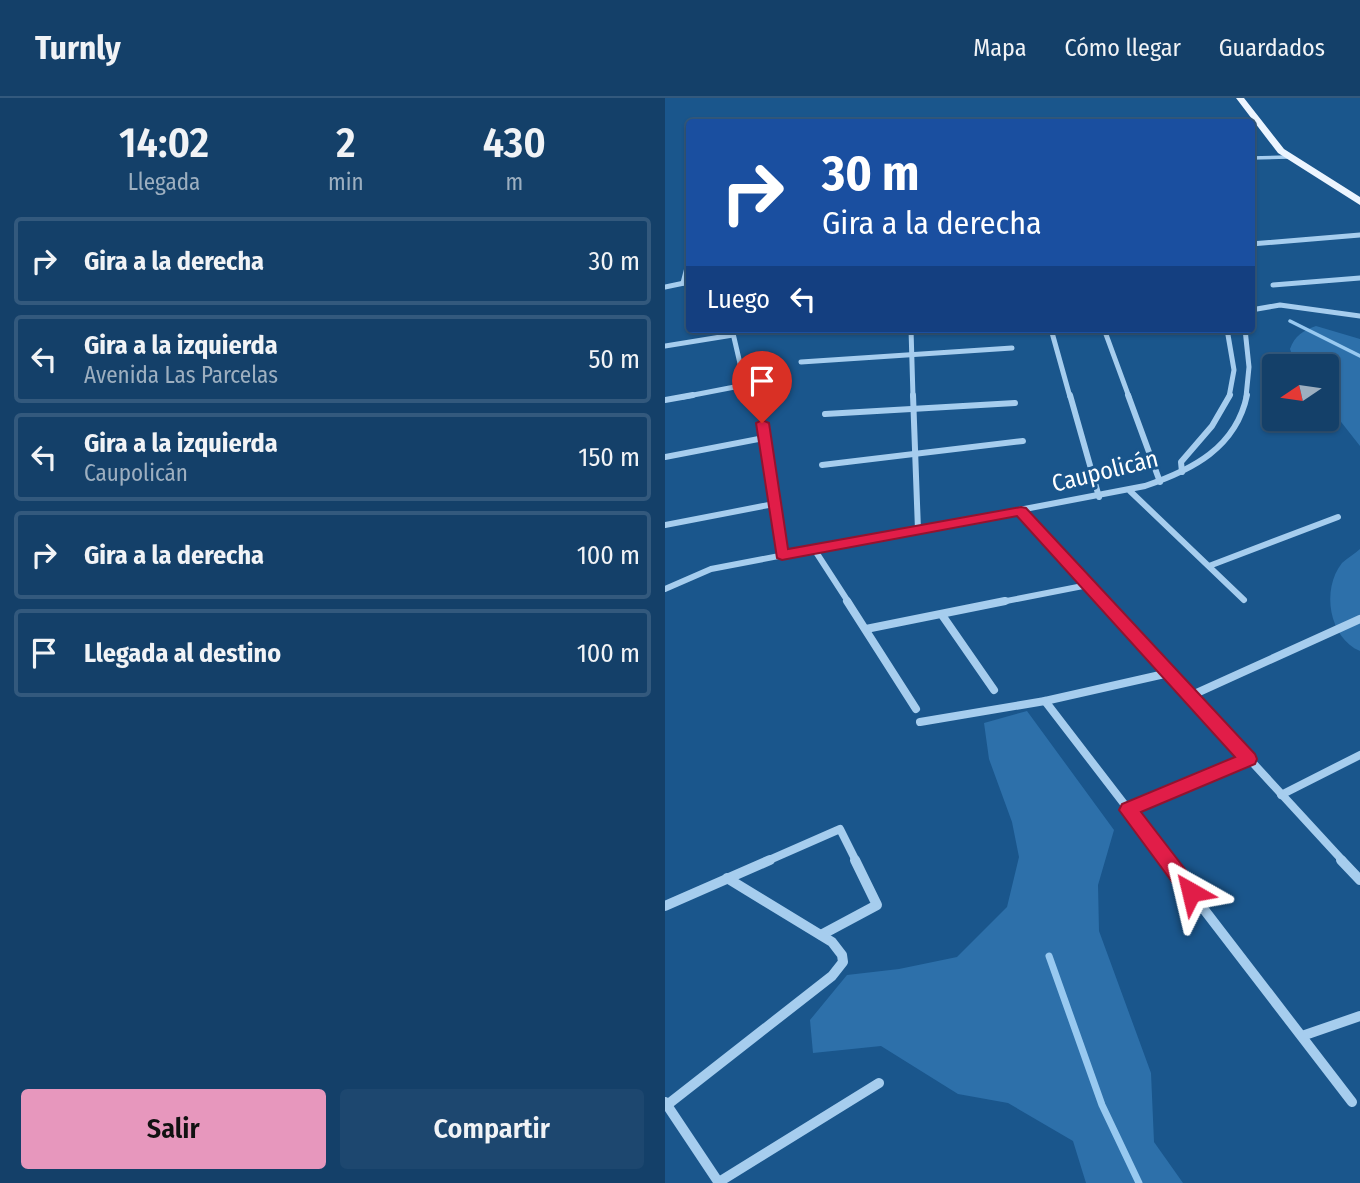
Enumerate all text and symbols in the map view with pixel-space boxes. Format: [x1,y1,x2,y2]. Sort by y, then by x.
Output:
text: Turnly [35,28,121,68]
text: Mapa [973,34,1026,62]
text: Cómo llegar [1064,34,1181,62]
text: Guardados [1219,34,1325,62]
text: 14:02 [119,118,209,168]
text: 2 [336,118,356,168]
text: 430 [483,118,546,168]
text: 30 m [822,144,920,203]
icon: right [707,147,798,238]
text: Llegada [128,168,200,196]
text: min [328,168,364,196]
text: m [505,168,523,196]
text: Gira a la derecha [822,204,1042,242]
icon: right [25,242,63,280]
text: Gira a la derecha [84,246,264,277]
text: 30 m [589,246,640,277]
icon: left [784,280,822,318]
text: Luego [707,284,770,315]
text: Gira a la izquierda [84,330,278,361]
icon: left [25,340,63,378]
text: 50 m [588,344,640,375]
pin [732,351,792,423]
north arrow [1262,354,1339,430]
map controls [1262,354,1339,431]
text: Avenida Las Parcelas [84,361,278,389]
icon: arrive [743,362,781,400]
text: Gira a la izquierda [84,428,278,459]
icon: left [25,438,63,476]
text: 150 m [578,442,640,473]
street label: Caupolicán [1049,444,1161,498]
text: Caupolicán [84,459,188,487]
icon: right [25,536,63,574]
text: Gira a la derecha [84,540,264,571]
text: 100 m [577,540,640,571]
icon: arrive [25,634,63,672]
text: Llegada al destino [84,638,281,669]
text: 100 m [577,638,640,669]
position arrow [1154,855,1228,929]
button: Salir [21,1089,326,1169]
button: Compartir [340,1089,644,1169]

